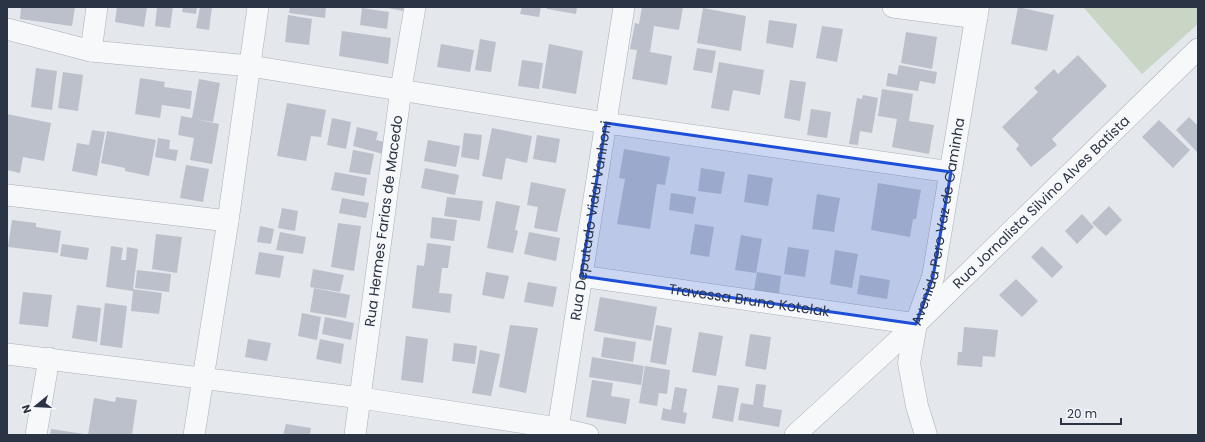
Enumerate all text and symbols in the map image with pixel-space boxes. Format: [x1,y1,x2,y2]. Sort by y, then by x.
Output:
street label: Rua Jornalista Silvino Alves Batista [948,111,1134,293]
street label: Rua Hermes Farias de Macedo [359,114,407,328]
street label: Avenida Pero Vaz de Caminha [906,116,969,328]
street label: Rua Deputado Vidal Vanhoni [565,119,616,322]
street label: Travessa Bruno Kotelak [667,279,832,322]
north arrow [16,386,56,426]
scale bar [1061,400,1121,426]
text: N [18,403,35,416]
text: 20 m [1067,405,1097,422]

